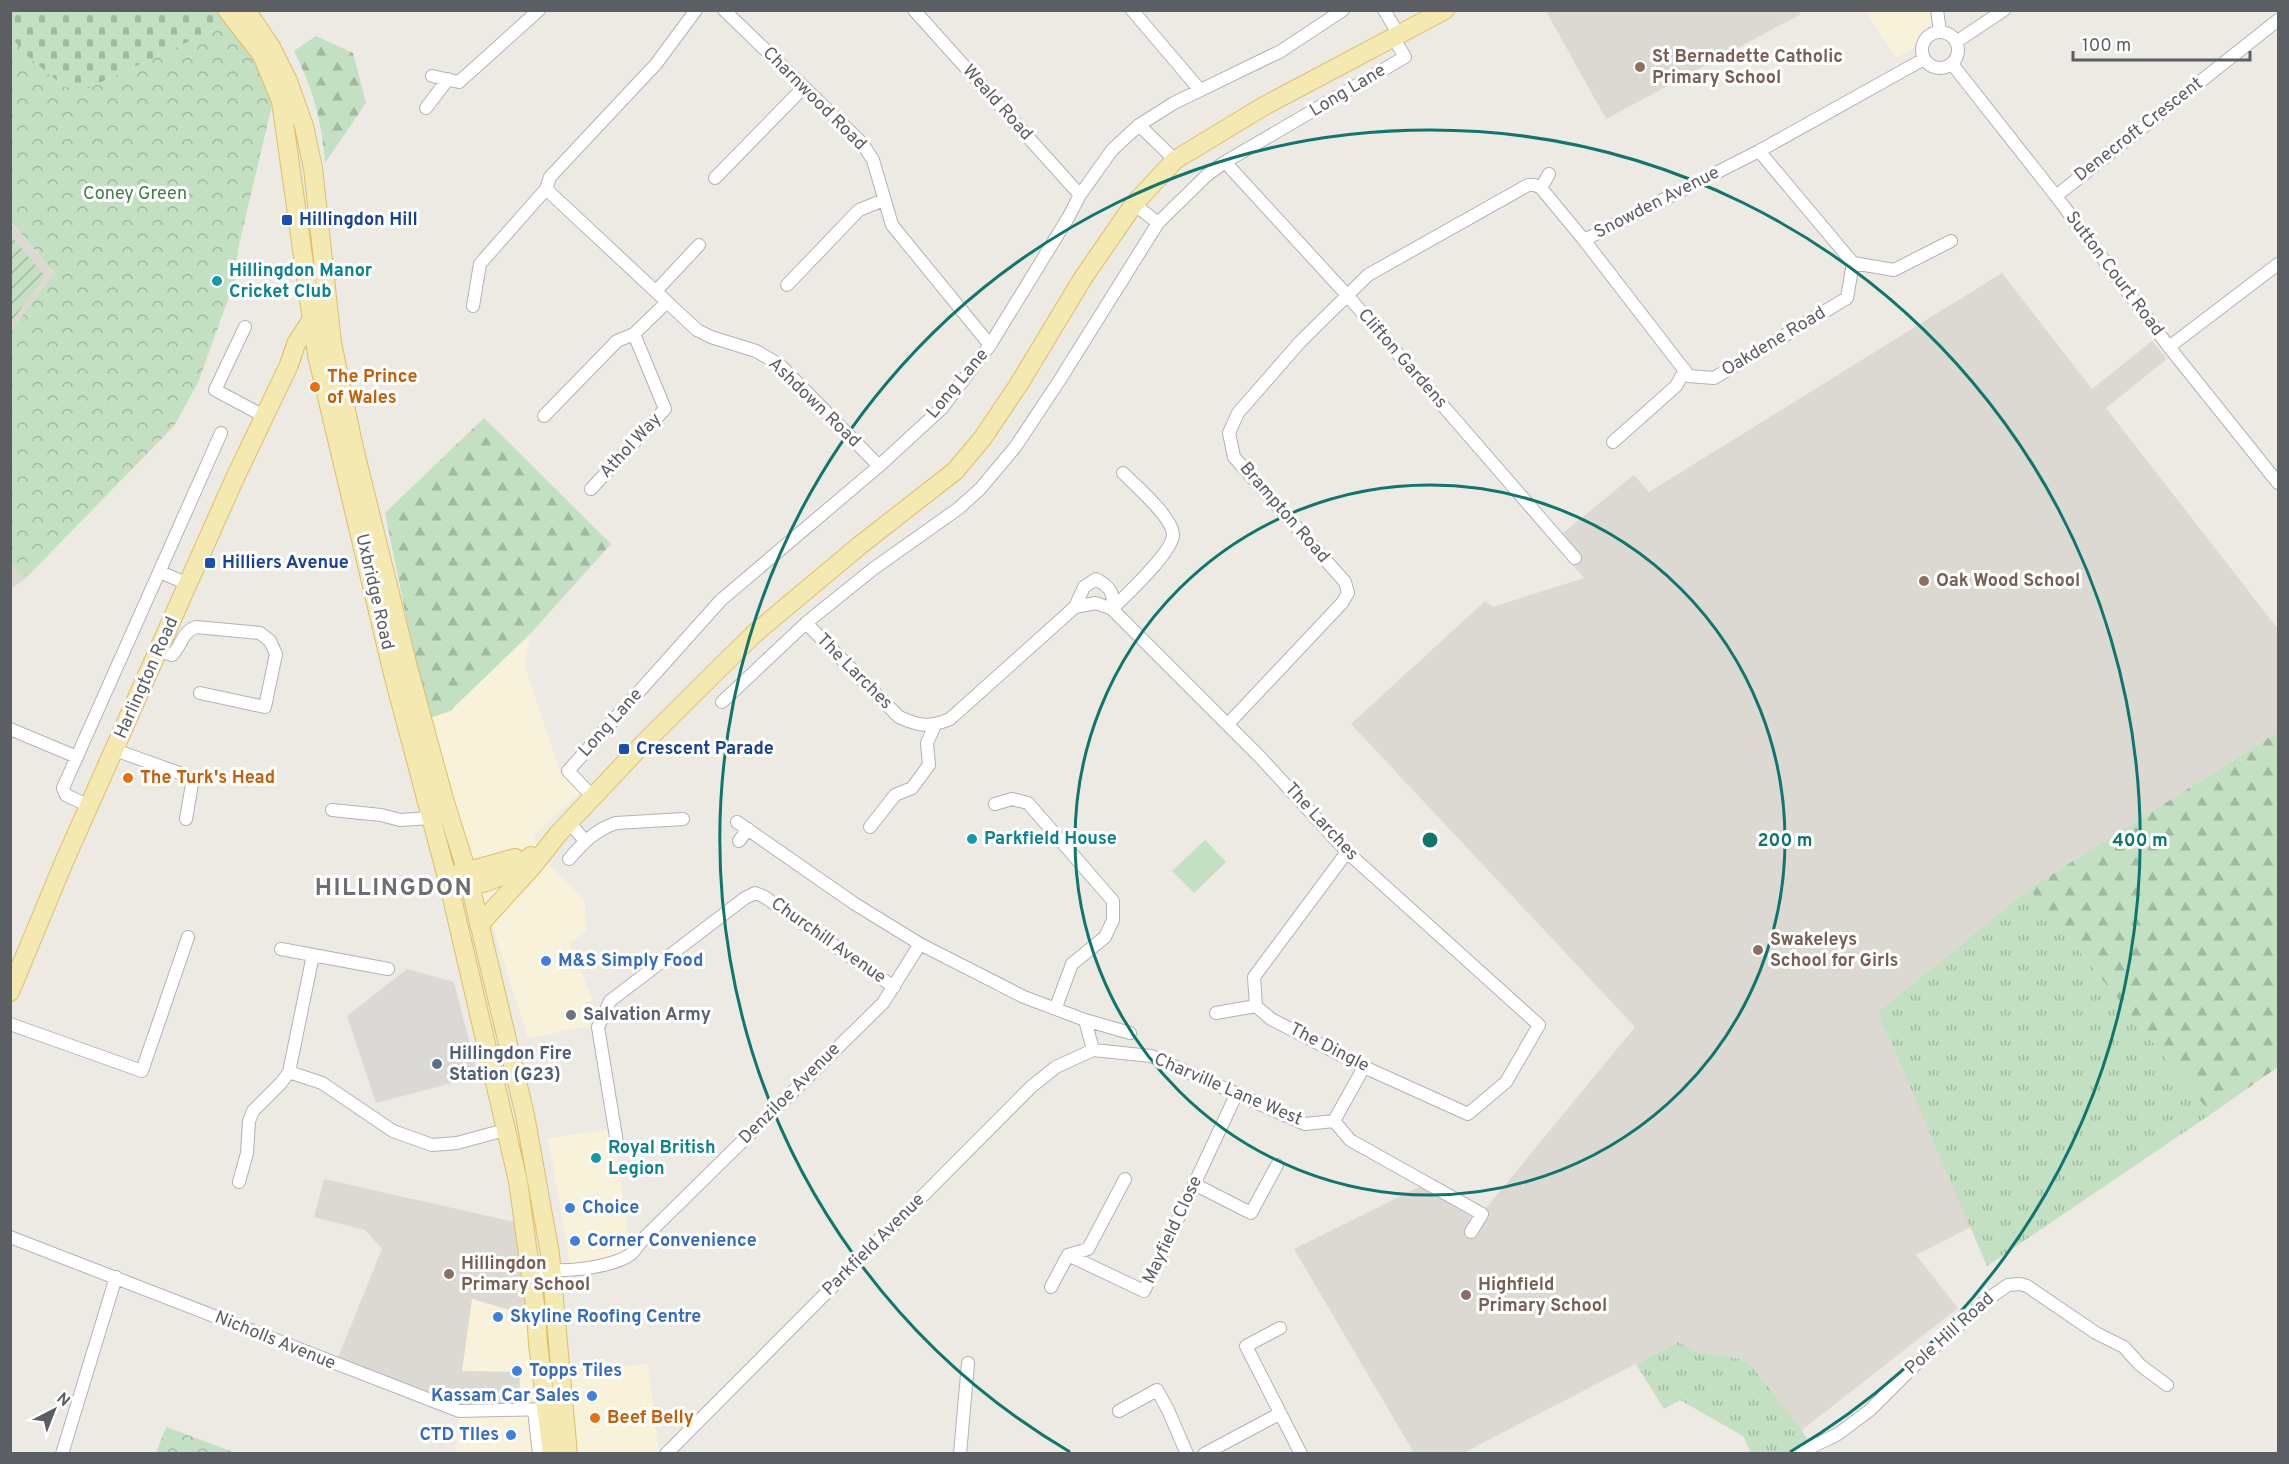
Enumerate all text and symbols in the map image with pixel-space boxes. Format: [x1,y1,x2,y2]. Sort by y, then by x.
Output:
scale bar [2073,24,2250,62]
text: 100 m [2082,35,2131,58]
street label: Charnwood Road [757,42,871,156]
place label: St Bernadette Catholic Primary School [1652,46,1843,90]
street label: Long Lane [1306,59,1390,123]
street label: Weald Road [957,60,1037,146]
marker: St Bernadette Catholic Primary School [1633,60,1647,74]
street label: Denecroft Crescent [2070,73,2208,187]
street label: Snowden Avenue [1591,162,1723,244]
park label: Coney Green [83,183,187,206]
street label: Sutton Court Road [2060,207,2168,341]
place label: Hillingdon Hill [299,209,418,232]
marker: Hillingdon Hill [280,213,294,227]
place label: Hillingdon Manor Cricket Club [229,260,373,304]
marker: Hillingdon Manor Cricket Club [210,274,224,288]
street label: Oakdene Road [1718,302,1830,382]
street label: Clifton Gardens [1352,304,1452,414]
street label: Long Lane [922,344,994,424]
street label: Ashdown Road [763,353,865,453]
place label: The Prince of Wales [327,366,418,410]
marker: The Prince of Wales [308,380,322,394]
street label: Athol Way [595,409,667,483]
street label: Brampton Road [1234,458,1334,568]
street label: Uxbridge Road [349,532,399,652]
place label: Hilliers Avenue [222,552,349,575]
marker: Hilliers Avenue [203,556,217,570]
place label: Oak Wood School [1936,570,2080,593]
marker: Oak Wood School [1917,574,1931,588]
street label: Harlington Road [110,613,184,743]
street label: The Larches [811,629,897,715]
street label: Long Lane [574,684,648,762]
place label: Crescent Parade [636,738,774,761]
marker: Crescent Parade [617,742,631,756]
place label: The Turk's Head [140,767,275,790]
marker: The Turk's Head [121,771,135,785]
street label: The Larches [1279,778,1363,866]
place label: Parkfield House [984,828,1117,851]
centre of rings [1420,830,1440,850]
text: 200 m [1757,830,1813,853]
text: 400 m [2112,830,2168,853]
marker: Parkfield House [965,832,979,846]
district label: HILLINGDON [315,874,473,904]
street label: Churchill Avenue [766,893,890,989]
place label: Swakeleys School for Girls [1770,929,1898,973]
marker: Swakeleys School for Girls [1751,943,1765,957]
place label: M&S Simply Food [558,950,703,973]
marker: M&S Simply Food [539,954,553,968]
place label: Salvation Army [583,1004,711,1027]
marker: Salvation Army [564,1008,578,1022]
street label: The Dingle [1285,1018,1373,1078]
street label: Denziloe Avenue [734,1038,846,1150]
place label: Hillingdon Fire Station (G23) [449,1043,572,1087]
street label: Charville Lane West [1150,1048,1306,1132]
marker: Hillingdon Fire Station (G23) [430,1057,444,1071]
place label: Royal British Legion [608,1137,716,1181]
marker: Royal British Legion [589,1151,603,1165]
street label: Mayfield Close [1138,1172,1208,1288]
street label: Parkfield Avenue [818,1189,930,1301]
place label: Choice [582,1197,639,1220]
marker: Choice [563,1201,577,1215]
place label: Corner Convenience [587,1230,757,1253]
marker: Corner Convenience [568,1234,582,1248]
place label: Hillingdon Primary School [461,1253,590,1297]
marker: Hillingdon Primary School [442,1267,456,1281]
place label: Highfield Primary School [1478,1274,1607,1318]
marker: Highfield Primary School [1459,1288,1473,1302]
street label: Pole Hill Road [1900,1288,2000,1380]
street label: Nicholls Avenue [211,1306,339,1376]
place label: Skyline Roofing Centre [510,1306,701,1329]
marker: Skyline Roofing Centre [491,1310,505,1324]
place label: Topps Tiles [529,1360,622,1383]
marker: Topps Tiles [510,1364,524,1378]
north arrow [24,1380,84,1440]
place label: Kassam Car Sales [431,1385,580,1408]
text: N [52,1389,74,1412]
marker: Kassam Car Sales [585,1389,599,1403]
place label: Beef Belly [607,1407,694,1430]
marker: Beef Belly [588,1411,602,1425]
place label: CTD TIles [420,1424,499,1447]
marker: CTD TIles [504,1428,518,1442]

